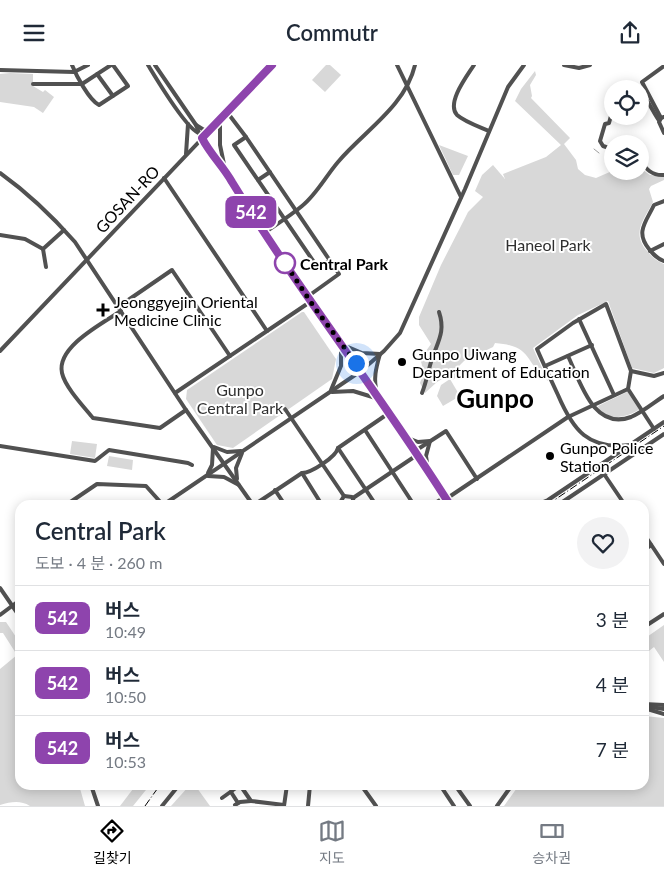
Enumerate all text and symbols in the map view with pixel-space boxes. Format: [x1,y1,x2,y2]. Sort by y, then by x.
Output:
icon: menu [20,19,48,47]
text: Commutr [286,19,378,46]
icon: share [616,19,644,47]
map controls [604,80,649,180]
button: locate [604,80,649,125]
button: layers [604,135,649,180]
street label: GOSAN-RO [91,161,163,236]
line badge: 542 [222,196,280,228]
text: 542 [235,201,267,223]
park label: Haneol Park [505,235,592,254]
marker: Central Park [274,252,296,274]
place label: Central Park [300,254,388,273]
place label: Jeonggyejin Oriental Medicine Clinic [114,292,258,329]
marker: Jeonggyejin Oriental Medicine Clinic [96,303,110,317]
place label: Gunpo Uiwang Department of Education [412,344,590,381]
your location [344,351,369,376]
marker: Gunpo Uiwang Department of Education [396,356,408,368]
park label: Gunpo Central Park [197,380,284,417]
district label: Gunpo [456,382,534,414]
place label: Gunpo Police Station [560,438,653,475]
marker: Gunpo Police Station [544,450,556,462]
text: Central Park [35,516,166,545]
button: heart [577,517,629,569]
text: 도보 · 4 분 · 260 m [35,553,162,572]
text: 버스 [105,598,140,621]
text: 542 [47,607,78,629]
text: 3 분 [596,608,629,631]
text: 10:49 [105,622,146,641]
text: 버스 [105,663,140,686]
text: 542 [47,672,78,694]
text: 4 분 [596,673,629,696]
text: 10:50 [105,687,146,706]
text: 버스 [105,728,140,751]
text: 542 [47,737,78,759]
text: 7 분 [596,738,629,761]
text: 10:53 [105,752,146,771]
tab: 길찾기 [93,817,132,867]
tab: 지도 [318,817,346,867]
tab: 승차권 [532,817,571,867]

